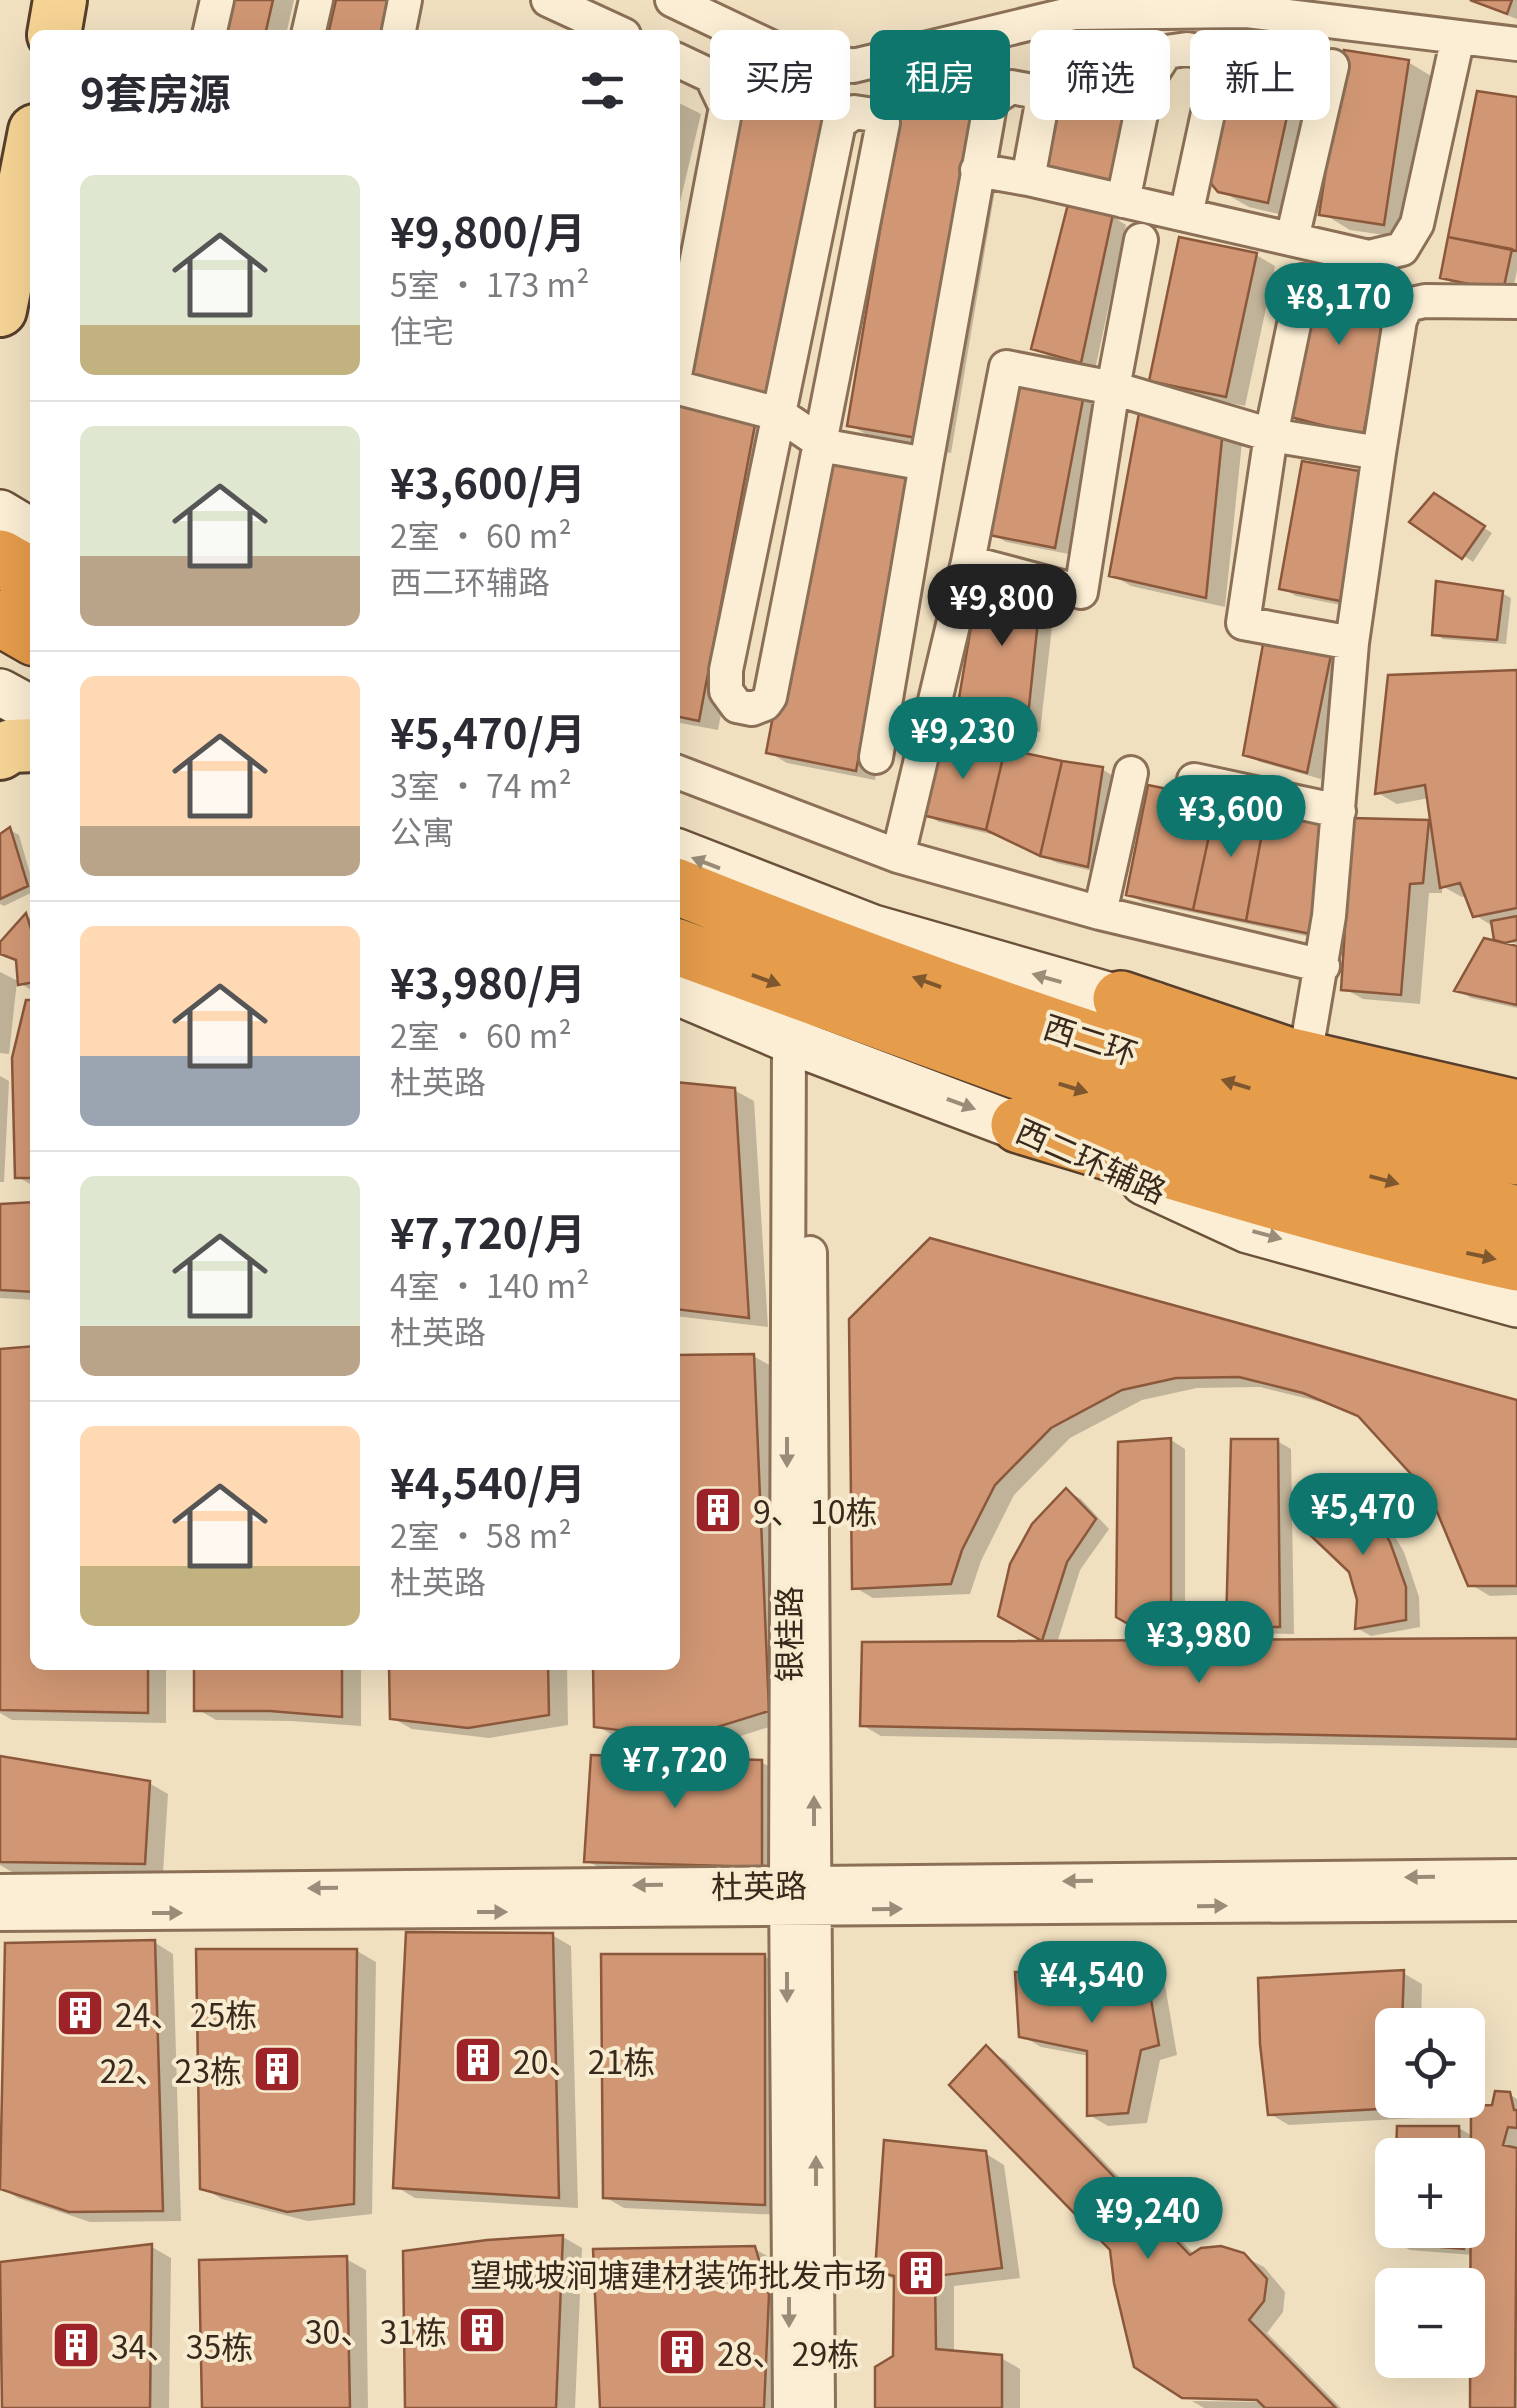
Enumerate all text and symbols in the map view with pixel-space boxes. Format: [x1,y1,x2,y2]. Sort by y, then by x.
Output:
chip: 买房 [710,30,850,120]
chip: 租房 [870,30,1010,120]
chip: 筛选 [1030,30,1170,120]
chip: 新上 [1190,30,1330,120]
text: 9套房源 [80,60,231,121]
icon: filters [575,63,630,118]
text: ¥9,800/月 [390,199,586,260]
icon: home [160,215,280,335]
text: 5室 · 173 m² [390,260,589,306]
pin: ¥8,170 [1258,263,1420,348]
text: ¥8,170 [1287,272,1391,318]
text: 住宅 [390,306,454,352]
text: ¥3,600/月 [390,450,586,511]
icon: home [160,466,280,586]
text: 2室 · 60 m² [390,511,572,557]
text: 西二环辅路 [390,557,550,603]
pin: ¥9,800 [921,564,1083,649]
text: ¥9,800 [950,573,1054,619]
pin: ¥9,230 [882,697,1044,782]
text: ¥5,470/月 [390,700,586,761]
text: ¥9,230 [911,706,1015,752]
icon: home [160,716,280,836]
text: 3室 · 74 m² [390,761,572,807]
pin: ¥3,600 [1150,775,1312,860]
text: ¥3,600 [1179,784,1283,830]
text: 公寓 [390,807,454,853]
one-way arrow [691,855,721,870]
text: ¥3,980/月 [390,950,586,1011]
icon: home [160,966,280,1086]
one-way arrow [1031,970,1062,985]
one-way arrow [752,973,782,988]
one-way arrow [912,973,942,988]
street label: 西二环 [1038,1001,1144,1075]
text: 2室 · 60 m² [390,1011,572,1057]
text: 杜英路 [390,1057,486,1103]
one-way arrow [1220,1076,1251,1091]
one-way arrow [1058,1081,1089,1096]
one-way arrow [947,1097,977,1112]
street label: 西二环辅路 [1010,1105,1174,1213]
one-way arrow [1369,1173,1400,1189]
text: ¥7,720/月 [390,1200,586,1261]
icon: home [160,1216,280,1336]
one-way arrow [1252,1228,1283,1244]
one-way arrow [1466,1248,1497,1264]
text: 4室 · 140 m² [390,1261,589,1307]
text: 杜英路 [390,1307,486,1353]
one-way arrow [779,1436,795,1468]
text: ¥4,540/月 [390,1450,586,1511]
icon: home [160,1466,280,1586]
pin: ¥5,470 [1282,1473,1444,1558]
text: ¥5,470 [1311,1482,1415,1528]
building icon: 9、 10栋 [692,1484,744,1536]
place label: 9、 10栋 [753,1487,877,1533]
text: 2室 · 58 m² [390,1511,572,1557]
text: 杜英路 [390,1557,486,1603]
street label: 银桂路 [764,1586,810,1682]
pin: ¥3,980 [1118,1601,1280,1686]
text: ¥3,980 [1147,1610,1251,1656]
pin: ¥7,720 [594,1726,756,1811]
text: ¥7,720 [623,1735,727,1781]
one-way arrow [806,1794,822,1826]
street label: 杜英路 [711,1860,807,1908]
one-way arrow [1403,1870,1435,1886]
one-way arrow [1062,1873,1094,1889]
one-way arrow [632,1877,664,1893]
one-way arrow [307,1880,339,1896]
one-way arrow [1197,1898,1229,1914]
one-way arrow [872,1901,904,1917]
one-way arrow [477,1904,509,1920]
one-way arrow [152,1905,184,1921]
pin: ¥4,540 [1011,1941,1173,2026]
text: ¥4,540 [1040,1950,1144,1996]
one-way arrow [779,1971,795,2003]
building icon: 24、 25栋 [54,1987,106,2039]
place label: 24、 25栋 [115,1990,257,2036]
map controls [1375,2008,1485,2378]
button: locate [1375,2008,1485,2118]
building icon: 20、 21栋 [452,2034,504,2086]
place label: 20、 21栋 [513,2037,655,2083]
building icon: 22、 23栋 [251,2043,303,2095]
place label: 22、 23栋 [100,2046,242,2092]
button: + [1375,2138,1485,2248]
one-way arrow [808,2154,824,2186]
pin: ¥9,240 [1067,2177,1229,2262]
text: ¥9,240 [1096,2186,1200,2232]
building icon: 望城坡涧塘建材装饰批发市场 [895,2247,947,2299]
place label: 望城坡涧塘建材装饰批发市场 [470,2250,886,2296]
button: − [1375,2268,1485,2378]
one-way arrow [781,2296,797,2328]
building icon: 30、 31栋 [456,2304,508,2356]
place label: 30、 31栋 [305,2307,447,2353]
building icon: 34、 35栋 [50,2319,102,2371]
place label: 34、 35栋 [111,2322,253,2368]
building icon: 28、 29栋 [656,2326,708,2378]
place label: 28、 29栋 [717,2329,859,2375]

